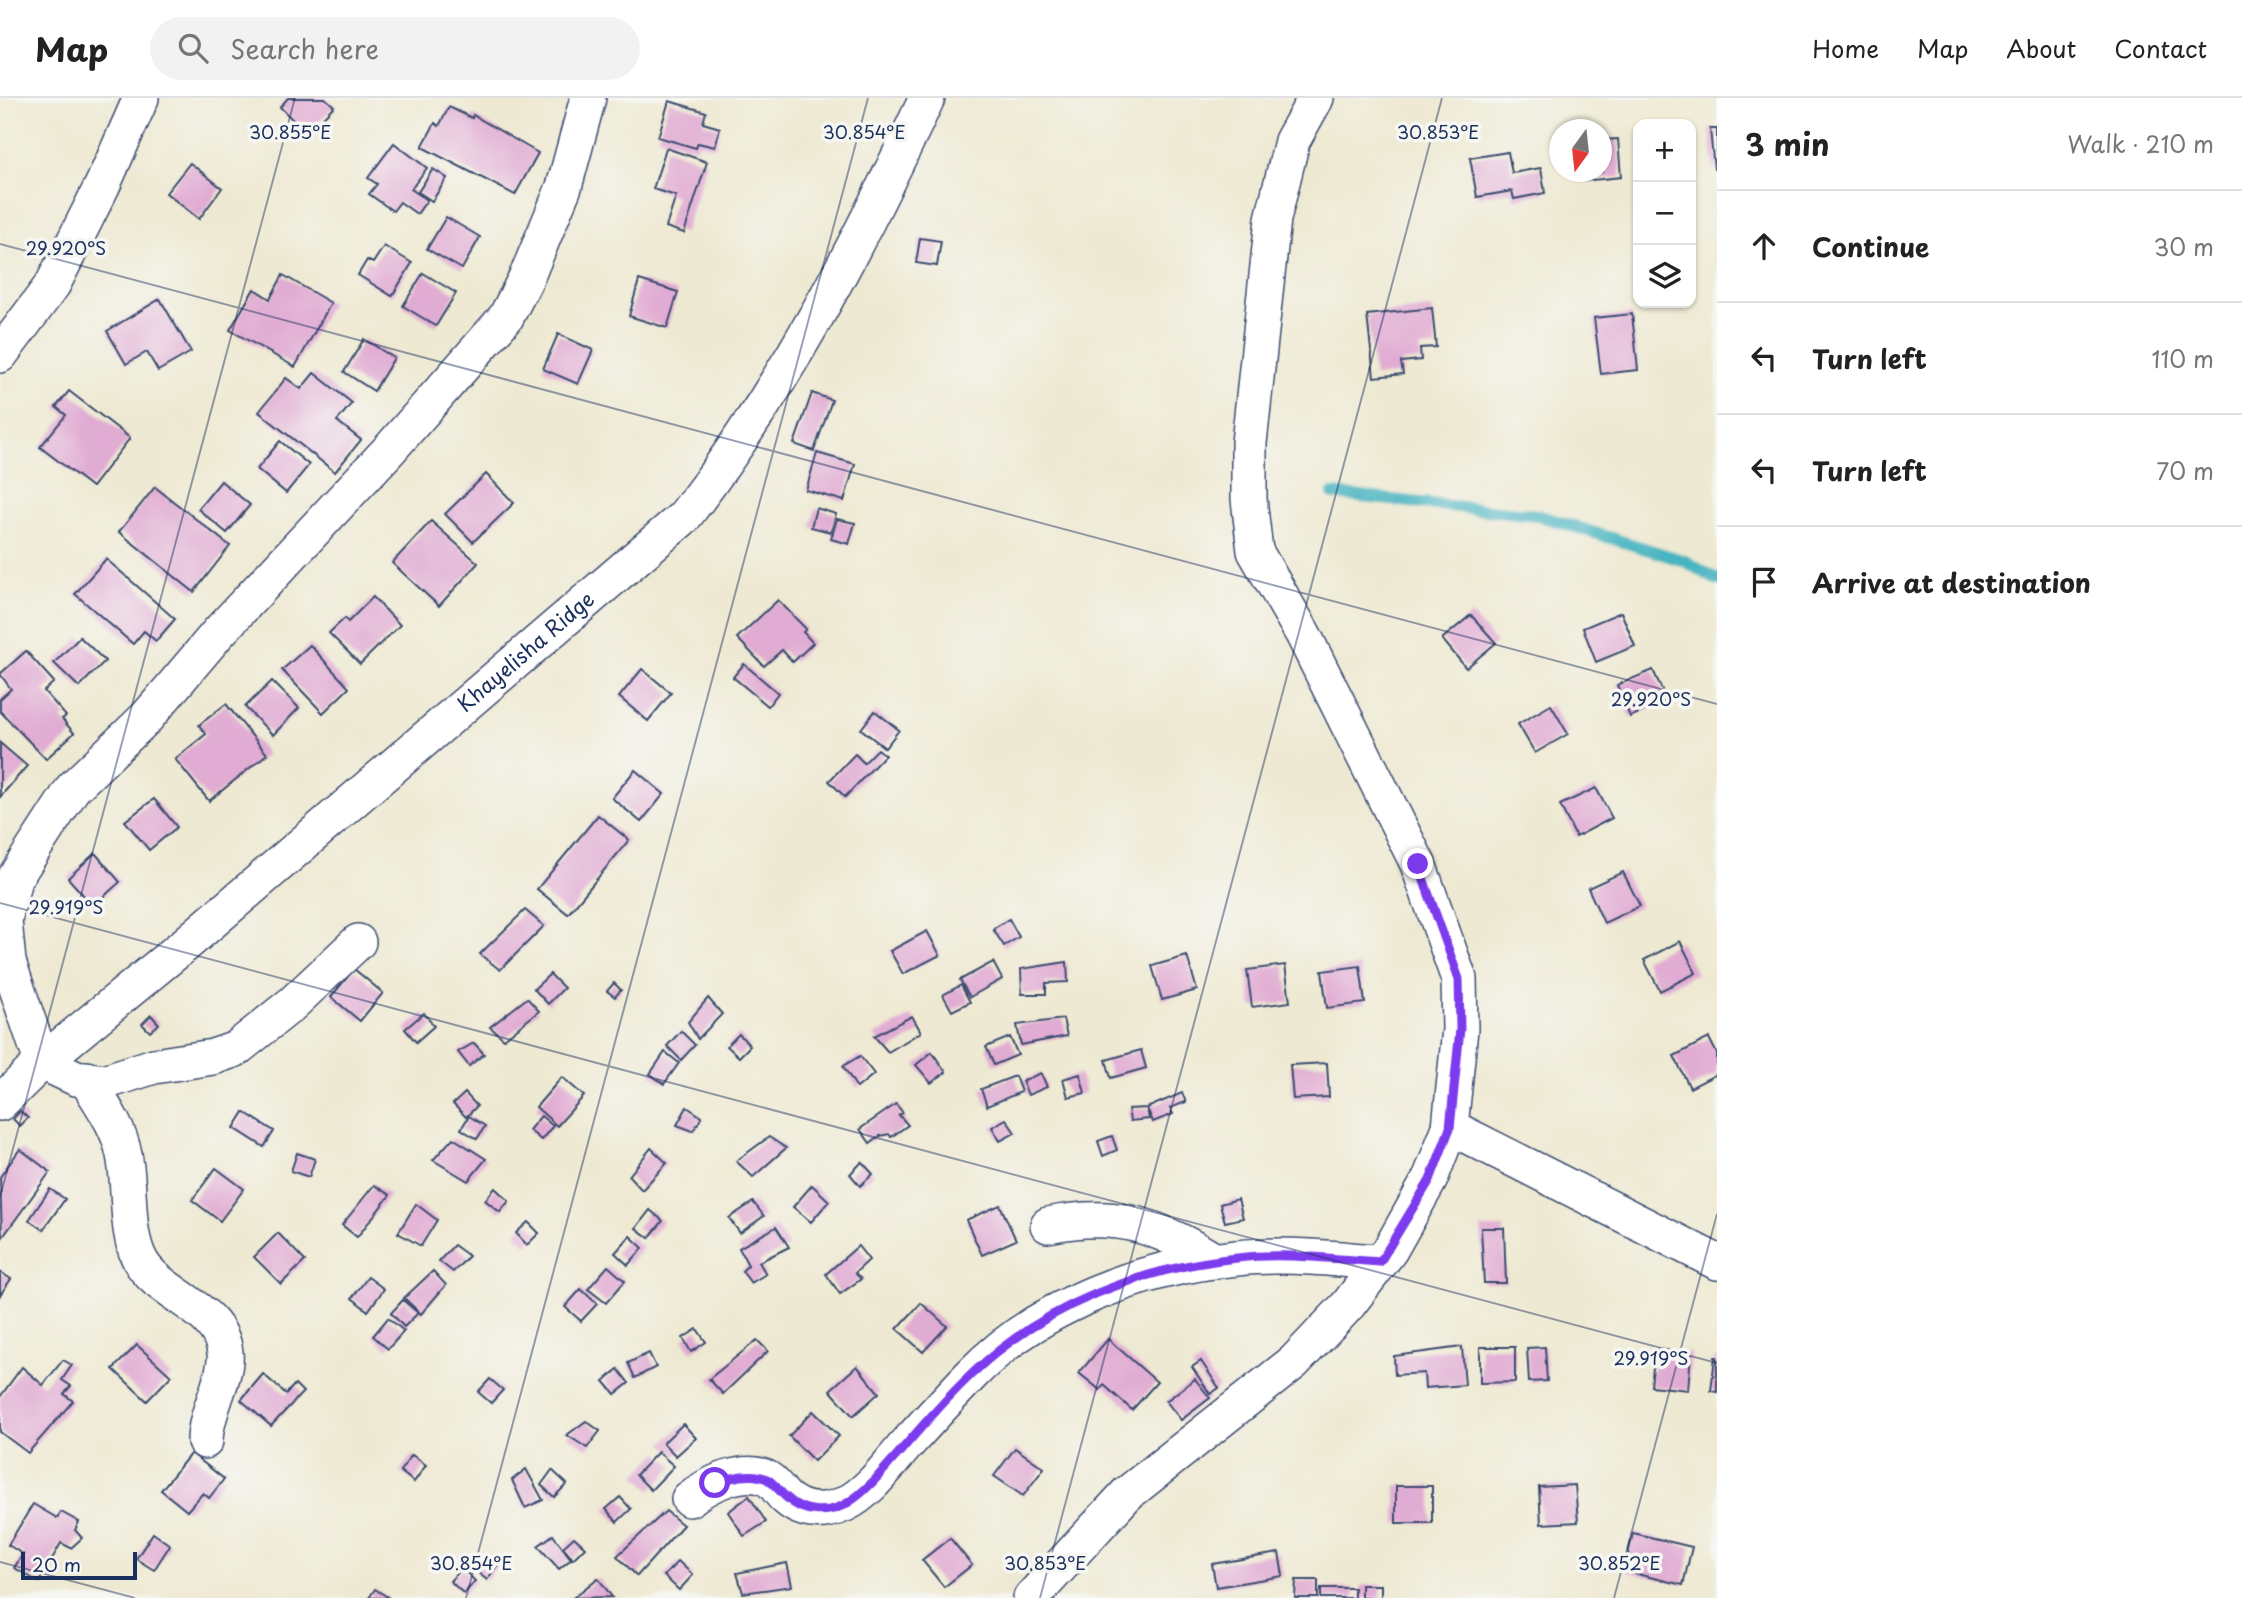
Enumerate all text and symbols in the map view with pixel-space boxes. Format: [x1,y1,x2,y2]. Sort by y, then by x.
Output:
search box [150,17,640,80]
text: Map [35,23,108,73]
icon: search [174,29,212,67]
text: Search here [230,29,379,68]
text: Home [1812,30,1879,66]
text: Map [1917,30,1968,66]
text: About [2006,30,2076,66]
text: Contact [2114,30,2207,66]
text: 30.855°E [249,118,331,145]
text: 30.854°E [823,118,905,145]
text: 30.853°E [1397,118,1479,145]
north arrow [1549,119,1612,182]
map controls [1633,119,1696,308]
button: + [1633,119,1696,182]
text: 3 min [1745,121,1830,166]
text: Walk · 210 m [2067,126,2214,161]
button: − [1633,182,1696,245]
icon: ahead [1745,227,1783,265]
text: Continue [1812,227,1929,266]
text: 30 m [2153,229,2214,264]
text: 29.920°S [26,234,106,261]
button: layers [1633,245,1696,308]
icon: left [1745,339,1783,377]
text: Turn left [1812,339,1927,378]
text: 110 m [2152,341,2214,376]
icon: left [1745,451,1783,489]
text: Turn left [1812,451,1927,490]
text: 70 m [2156,453,2214,488]
icon: arrive [1745,563,1783,601]
text: Arrive at destination [1812,563,2091,602]
street label: Khayelisha Ridge [449,583,601,719]
text: 29.920°S [1611,685,1691,712]
route end [1402,848,1433,879]
text: 29.919°S [29,893,103,920]
text: 29.919°S [1614,1344,1688,1371]
route start [699,1467,730,1498]
scale bar [21,1549,136,1581]
text: 30.854°E [430,1549,512,1576]
text: 30.853°E [1004,1549,1086,1576]
text: 30.852°E [1577,1549,1661,1576]
text: 20 m [32,1550,81,1578]

